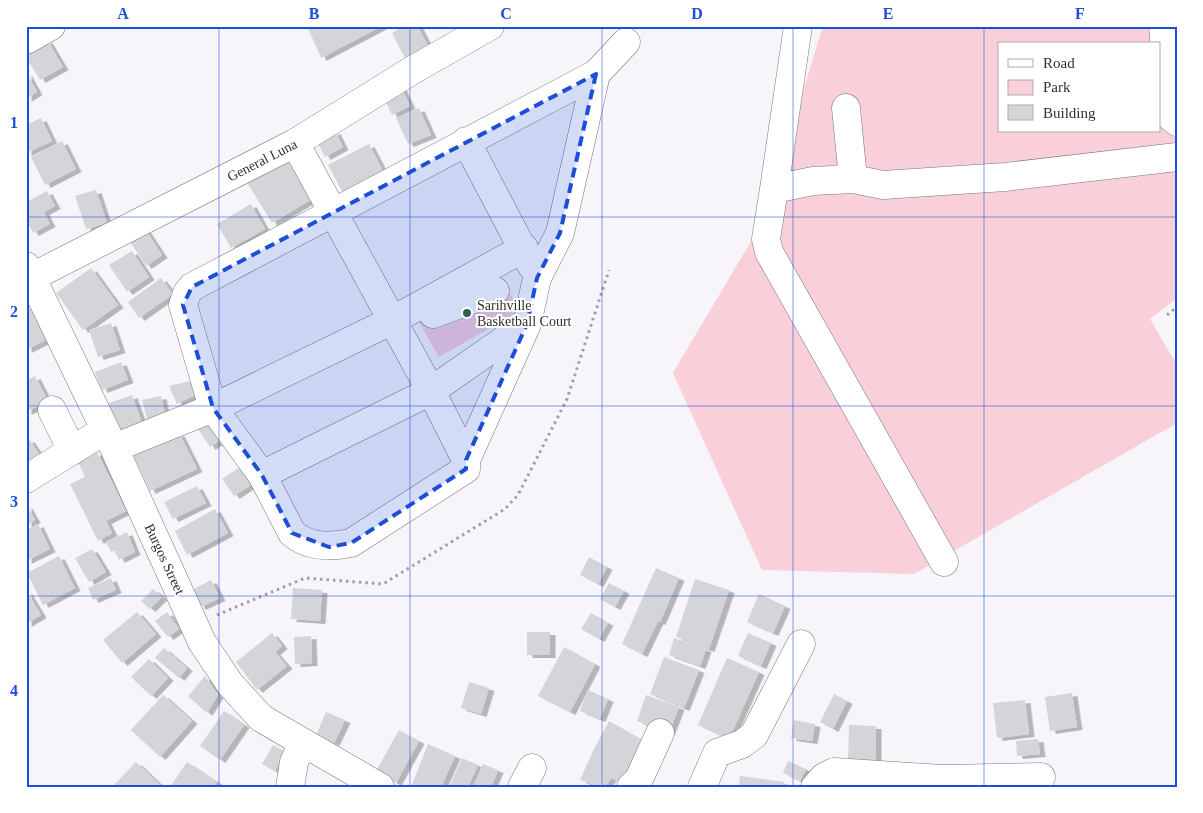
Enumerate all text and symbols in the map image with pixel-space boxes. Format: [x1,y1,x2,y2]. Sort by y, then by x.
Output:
text: A [117,5,129,22]
text: B [309,5,320,22]
text: C [500,5,512,22]
text: D [691,5,703,22]
text: E [883,5,893,22]
text: F [1075,5,1085,22]
legend [998,42,1160,132]
text: Road [1043,55,1075,71]
text: Park [1043,79,1071,95]
text: Building [1043,105,1096,121]
text: 1 [10,114,18,131]
street label: General Luna [225,136,300,185]
place label: Sarihville Basketball Court [477,298,572,329]
text: 2 [10,303,18,320]
marker: Sarihville Basketball Court [461,307,473,319]
text: 3 [10,493,18,510]
street label: Burgos Street [142,521,188,597]
text: 4 [10,682,18,699]

